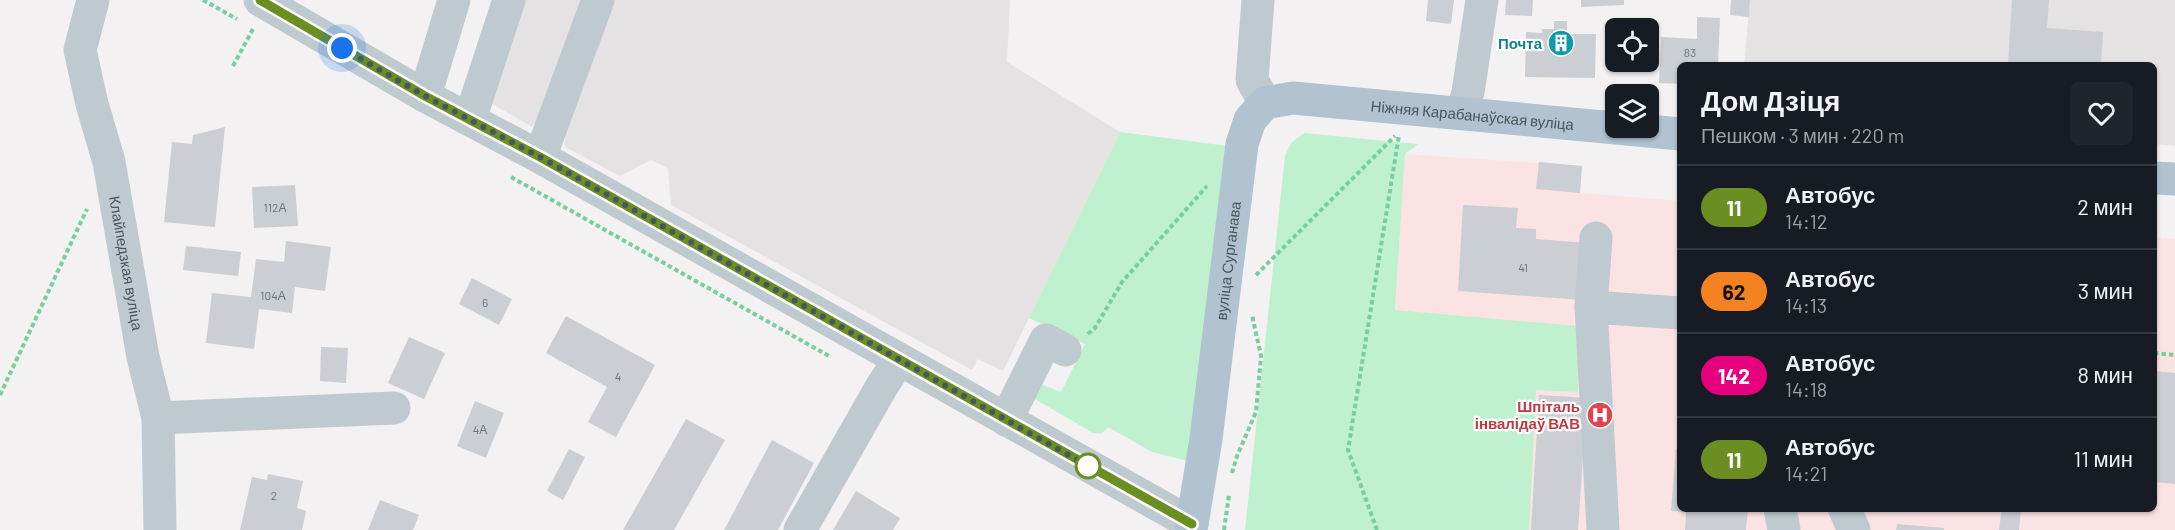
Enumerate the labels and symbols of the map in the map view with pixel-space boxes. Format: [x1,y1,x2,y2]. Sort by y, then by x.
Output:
building icon: Почта [1546,28,1576,58]
your location [327,33,357,63]
place label: Почта [1498,34,1543,52]
house number: 83 [1684,45,1696,59]
street label: Ніжняя Карабанаўская вуліца [1370,96,1575,133]
street label: Клайпедзкая вуліца [106,194,147,332]
street label: вуліца Сурганава [1212,199,1244,321]
house number: 112А [264,200,286,214]
house number: 41 [1518,260,1528,274]
house number: 104А [260,288,286,302]
house number: 6 [482,295,488,309]
house number: 4 [615,369,621,383]
place label: Шпіталь інвалідаў ВАВ [1475,397,1580,432]
hospital icon: Шпіталь інвалідаў ВАВ [1585,400,1615,430]
house number: 4А [473,422,487,436]
unlabelled marker [1075,453,1101,479]
house number: 2 [271,488,277,502]

